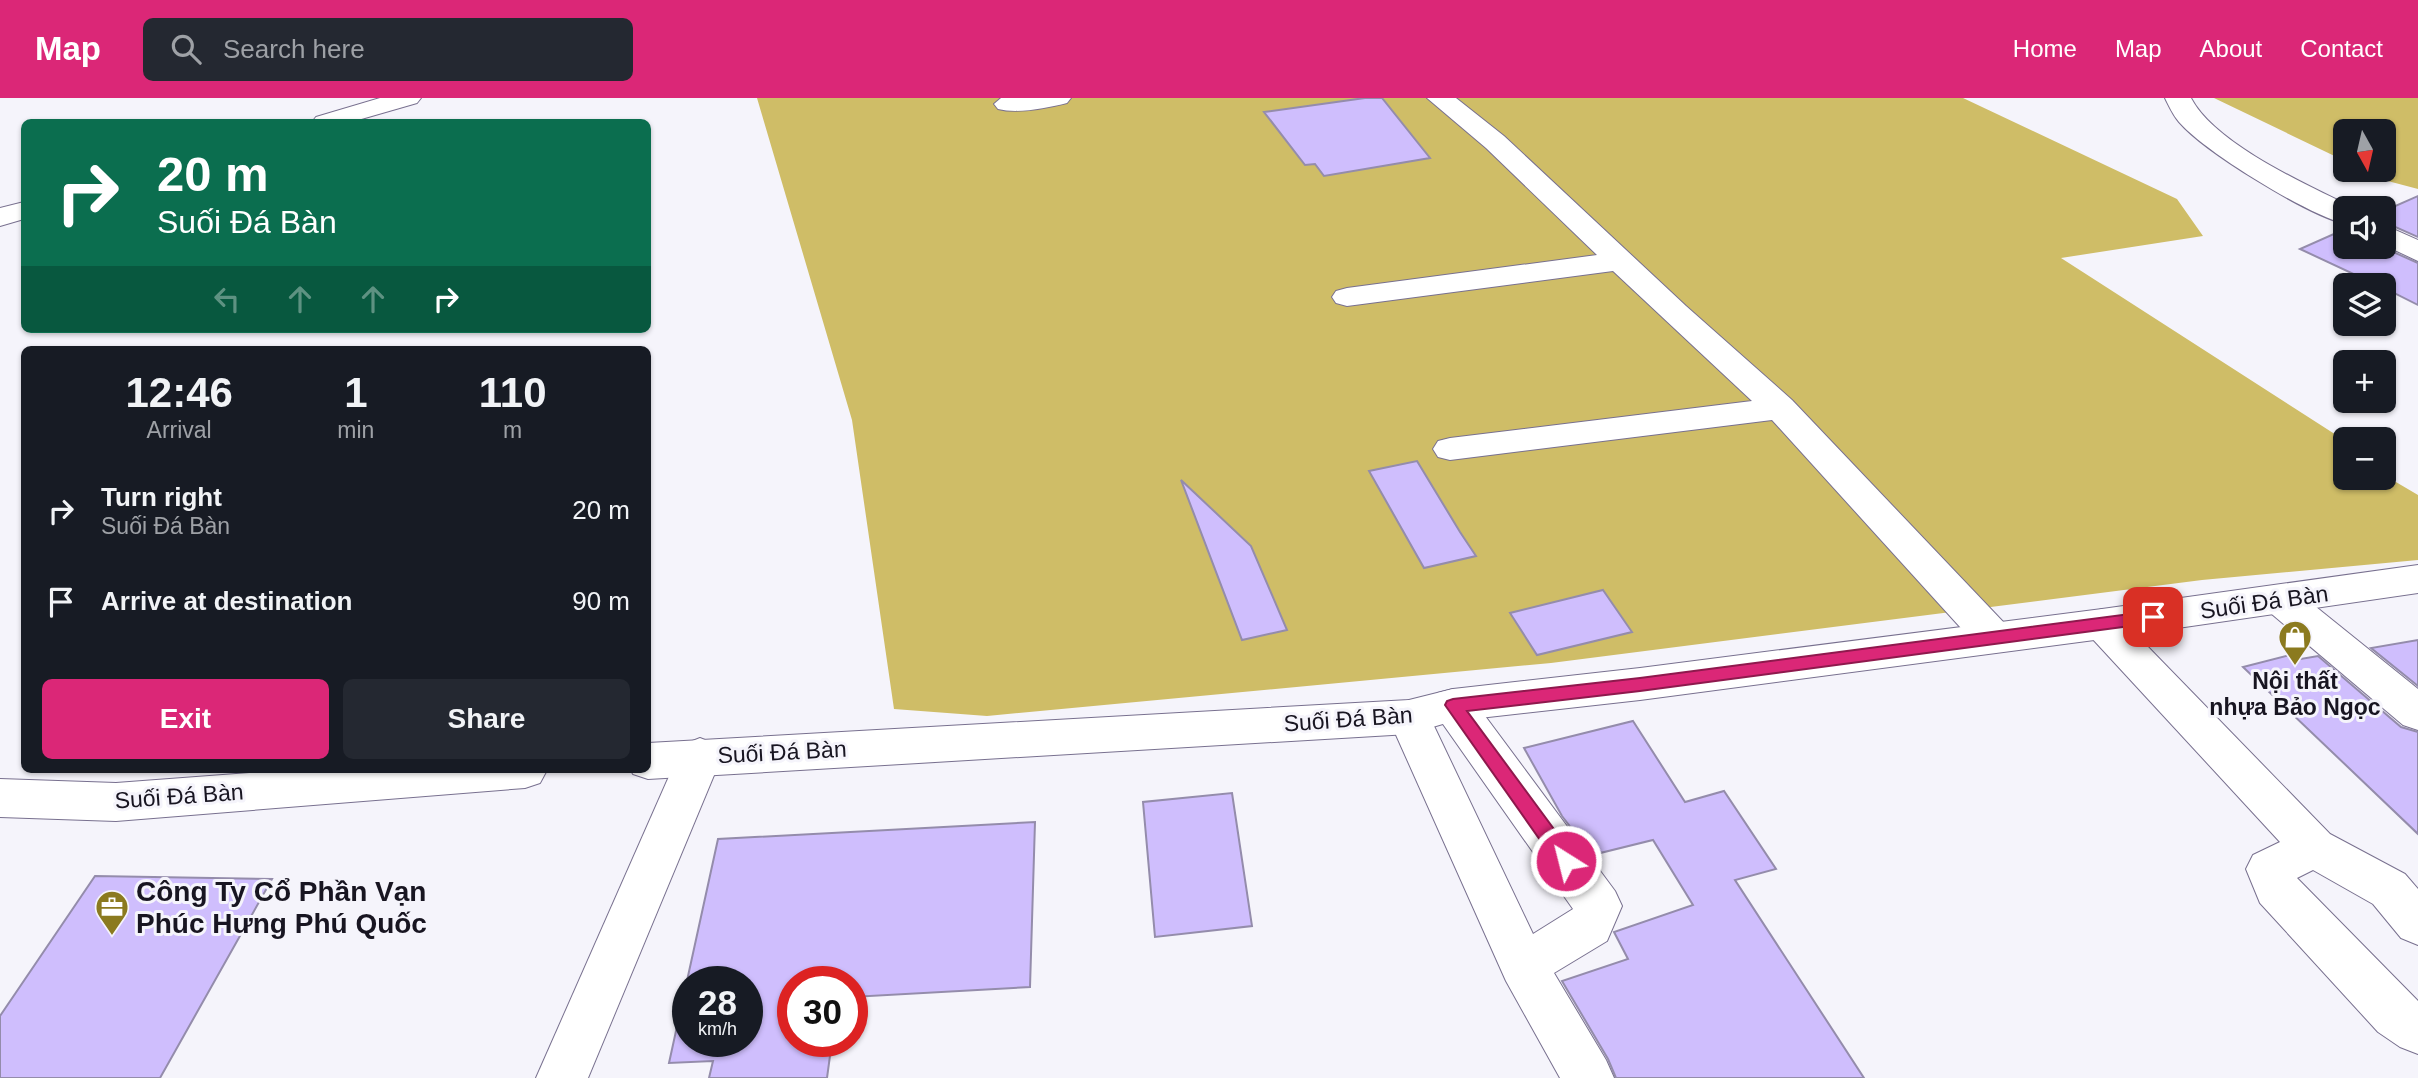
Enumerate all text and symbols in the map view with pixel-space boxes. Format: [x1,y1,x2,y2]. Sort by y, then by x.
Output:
search box [143,18,633,81]
text: Map [35,30,101,67]
icon: search [167,30,205,68]
text: Search here [223,34,365,64]
text: Home [2013,35,2077,62]
text: Map [2115,35,2162,62]
text: About [2200,35,2262,62]
text: Contact [2300,35,2383,62]
north arrow [2333,119,2396,182]
map controls [2333,119,2396,490]
icon: right [42,147,133,238]
text: 20 m [157,147,269,201]
button: sound [2333,196,2396,259]
text: Suối Đá Bàn [157,204,337,240]
button: layers [2333,273,2396,336]
icon: left [208,280,246,318]
icon: ahead [281,280,319,318]
icon: ahead [354,280,392,318]
icon: right [427,280,465,318]
button: + [2333,350,2396,413]
text: 12:46 [125,369,233,416]
text: 1 [344,369,368,416]
text: 110 [479,369,547,416]
text: Arrival [147,417,212,443]
text: min [337,417,374,443]
text: m [503,417,522,443]
button: − [2333,427,2396,490]
text: Turn right [101,482,222,512]
icon: right [42,492,80,530]
text: 20 m [572,495,630,525]
text: Suối Đá Bàn [101,513,230,539]
street label: Suối Đá Bàn [2198,580,2330,624]
icon: arrive [42,583,80,621]
text: Arrive at destination [101,586,352,616]
text: 90 m [572,586,630,616]
pin [2123,587,2183,647]
icon: arrive [2134,598,2172,636]
shop icon: Nội thất nhựa Bảo Ngọc [2276,618,2314,667]
place label: Nội thất nhựa Bảo Ngọc [2209,668,2381,720]
button: Exit [42,679,329,759]
button: Share [343,679,630,759]
street label: Suối Đá Bàn [1283,702,1413,736]
street label: Suối Đá Bàn [717,736,847,768]
street label: Suối Đá Bàn [114,779,244,813]
position arrow [1529,824,1603,898]
place label: Công Ty Cổ Phần Vạn Phúc Hưng Phú Quốc [136,876,427,939]
office icon: Công Ty Cổ Phần Vạn Phúc Hưng Phú Quốc [93,888,131,937]
speed limit sign: 30 [777,966,868,1057]
text: 28 [698,983,737,1022]
text: km/h [698,1019,737,1039]

